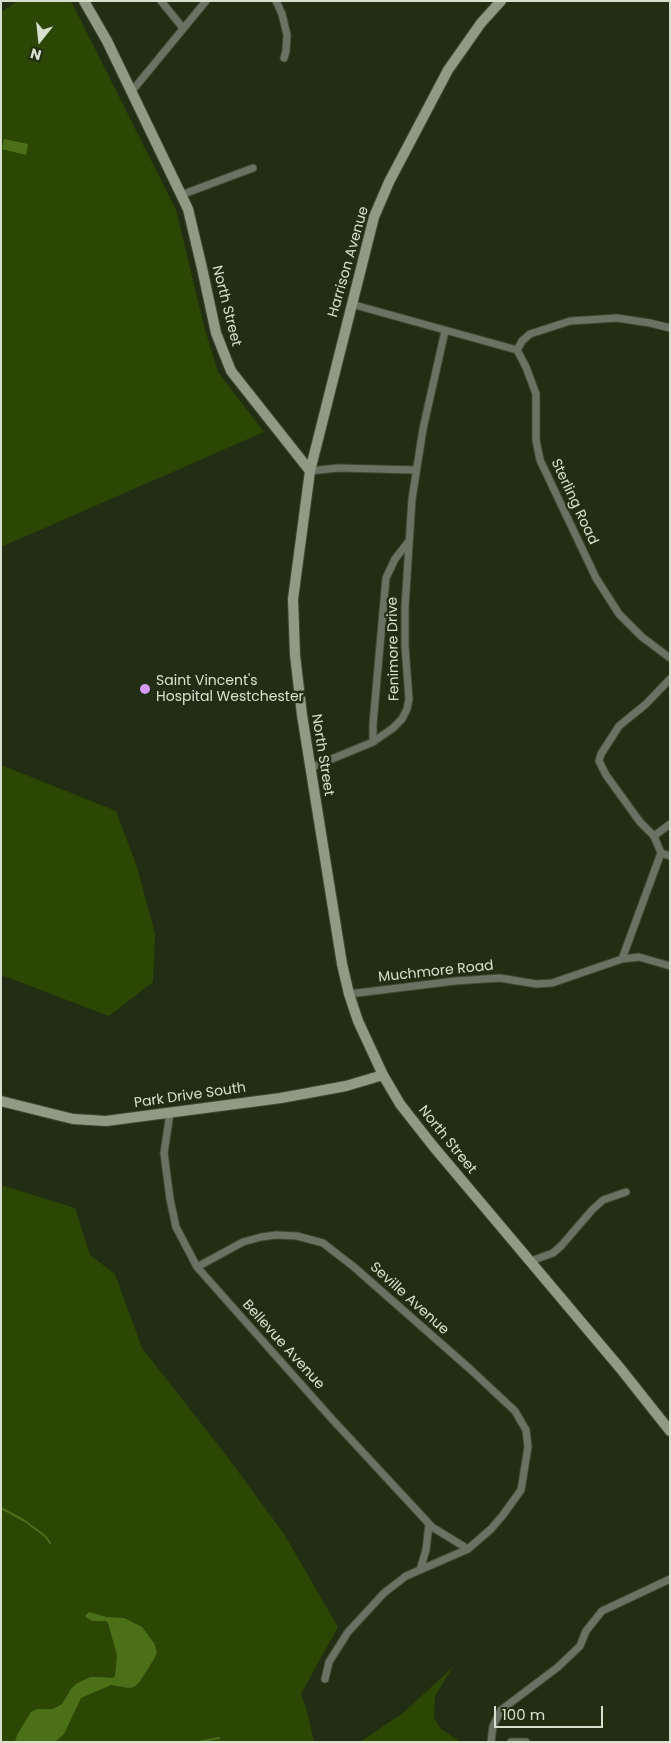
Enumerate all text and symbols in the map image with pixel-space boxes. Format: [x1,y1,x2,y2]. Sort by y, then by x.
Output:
north arrow [15,15,65,65]
text: N [28,43,44,65]
street label: Harrison Avenue [325,205,373,319]
street label: North Street [208,264,244,348]
street label: Sterling Road [547,456,601,548]
street label: Fenimore Drive [385,597,403,701]
place label: Saint Vincent's Hospital Westchester [156,673,304,706]
marker: Saint Vincent's Hospital Westchester [138,682,152,696]
street label: North Street [307,713,337,797]
street label: Muchmore Road [377,958,495,986]
street label: Park Drive South [133,1080,247,1112]
street label: North Street [414,1103,480,1177]
street label: Seville Avenue [366,1259,452,1339]
street label: Bellevue Avenue [238,1297,328,1393]
scale bar [496,1696,605,1728]
text: 100 m [502,1704,545,1725]

